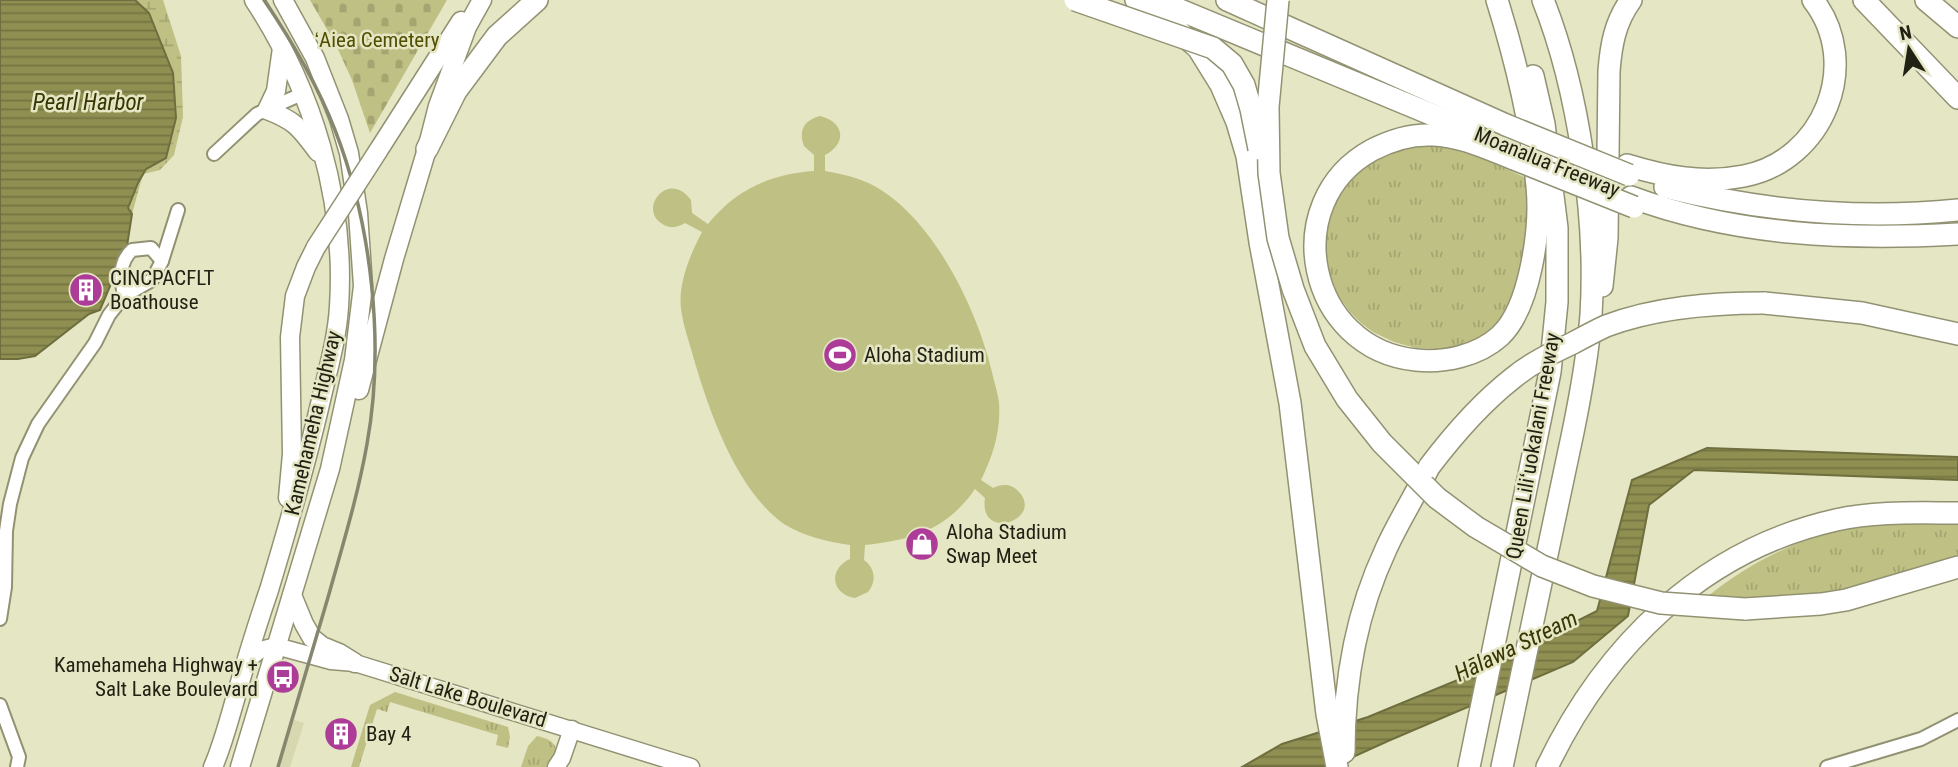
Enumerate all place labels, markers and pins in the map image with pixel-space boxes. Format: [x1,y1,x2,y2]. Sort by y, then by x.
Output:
place label: CINCPACFLT Boathouse [110,266,214,314]
building icon: CINCPACFLT Boathouse [67,271,105,309]
sports icon: Aloha Stadium [821,336,859,374]
place label: Aloha Stadium [864,343,985,367]
place label: Aloha Stadium Swap Meet [946,520,1067,568]
shop icon: Aloha Stadium Swap Meet [903,525,941,563]
place label: Kamehameha Highway + Salt Lake Boulevard [54,653,258,701]
bus stop icon: Kamehameha Highway + Salt Lake Boulevard [264,658,302,696]
building icon: Bay 4 [322,715,360,753]
place label: Bay 4 [366,722,411,746]

